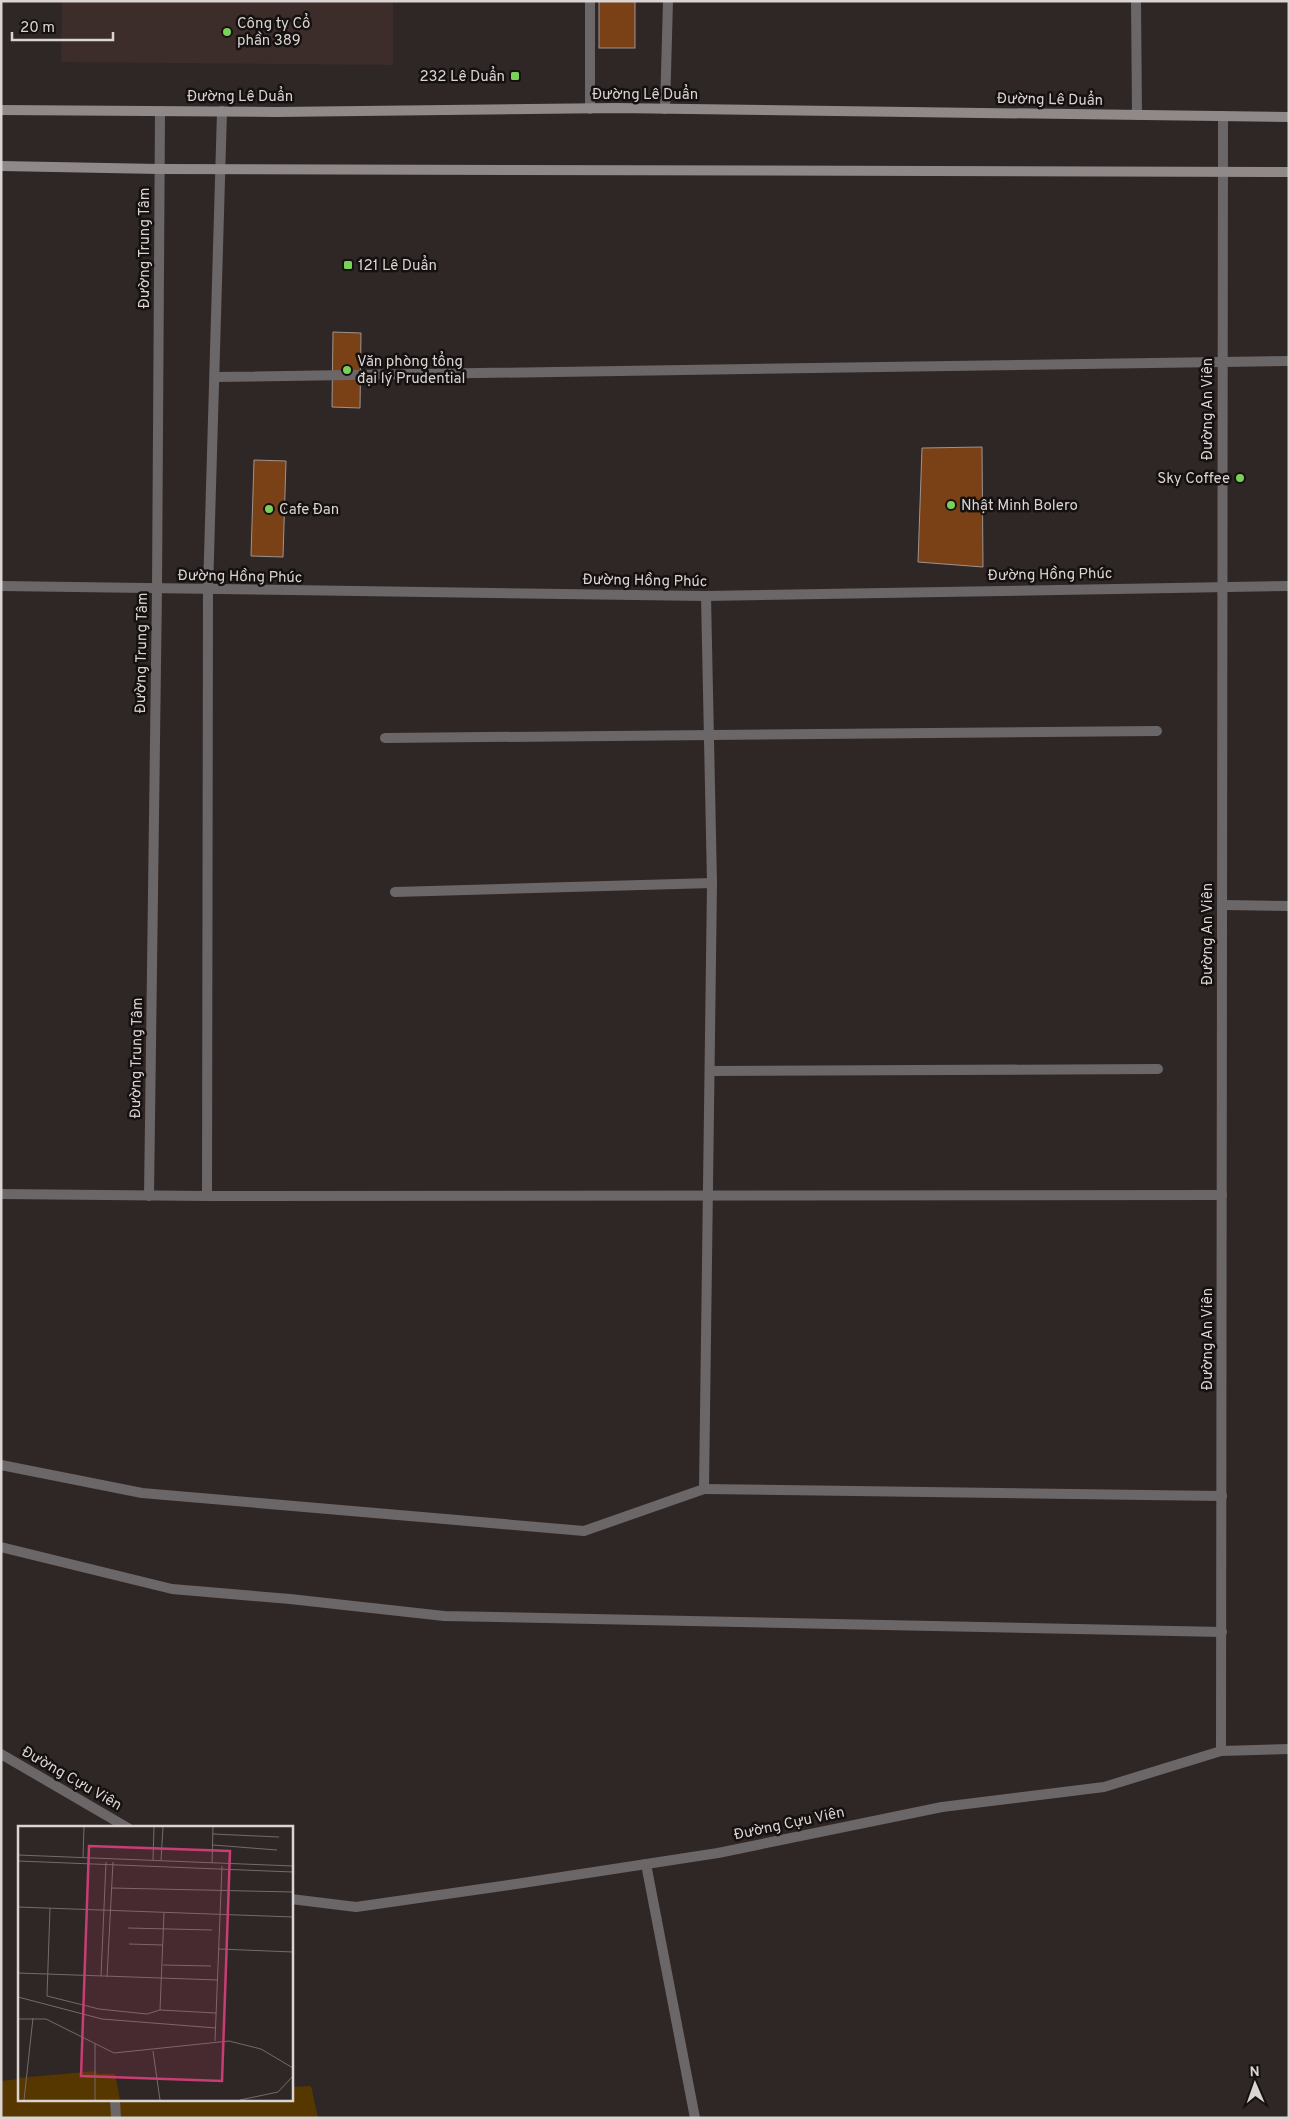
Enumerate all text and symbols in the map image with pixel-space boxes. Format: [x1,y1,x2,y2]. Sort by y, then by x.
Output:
scale bar [12,10,114,42]
place label: Công ty Cổ phần 389 [237,13,310,51]
text: 20 m [20,19,55,38]
marker: Công ty Cổ phần 389 [221,26,233,38]
place label: 232 Lê Duẩn [419,66,505,87]
marker: 232 Lê Duẩn [509,70,521,82]
street label: Đường Lê Duẩn [592,84,698,105]
street label: Đường Lê Duẩn [187,86,293,107]
street label: Đường Lê Duẩn [997,88,1103,111]
street label: Đường Trung Tâm [136,188,155,308]
place label: 121 Lê Duẩn [358,255,437,276]
marker: 121 Lê Duẩn [342,259,354,271]
place label: Văn phòng tổng đại lý Prudential [357,351,465,389]
street label: Đường An Viên [1199,358,1218,460]
marker: Văn phòng tổng đại lý Prudential [341,364,353,376]
place label: Sky Coffee [1157,470,1230,489]
marker: Sky Coffee [1234,472,1246,484]
place label: Nhật Minh Bolero [961,497,1078,516]
marker: Nhật Minh Bolero [945,499,957,511]
place label: Cafe Đan [279,501,339,520]
marker: Cafe Đan [263,503,275,515]
street label: Đường Hồng Phúc [987,564,1113,586]
street label: Đường Hồng Phúc [177,566,303,588]
street label: Đường Hồng Phúc [582,570,708,592]
street label: Đường Trung Tâm [132,592,153,714]
street label: Đường An Viên [1199,883,1218,985]
street label: Đường Trung Tâm [127,997,148,1119]
street label: Đường An Viên [1199,1288,1218,1390]
street label: Đường Cựu Viên [18,1743,125,1816]
street label: Đường Cựu Viên [732,1803,846,1845]
inset map [18,1826,292,2102]
north arrow [1230,2059,1280,2109]
text: N [1249,2064,1260,2081]

